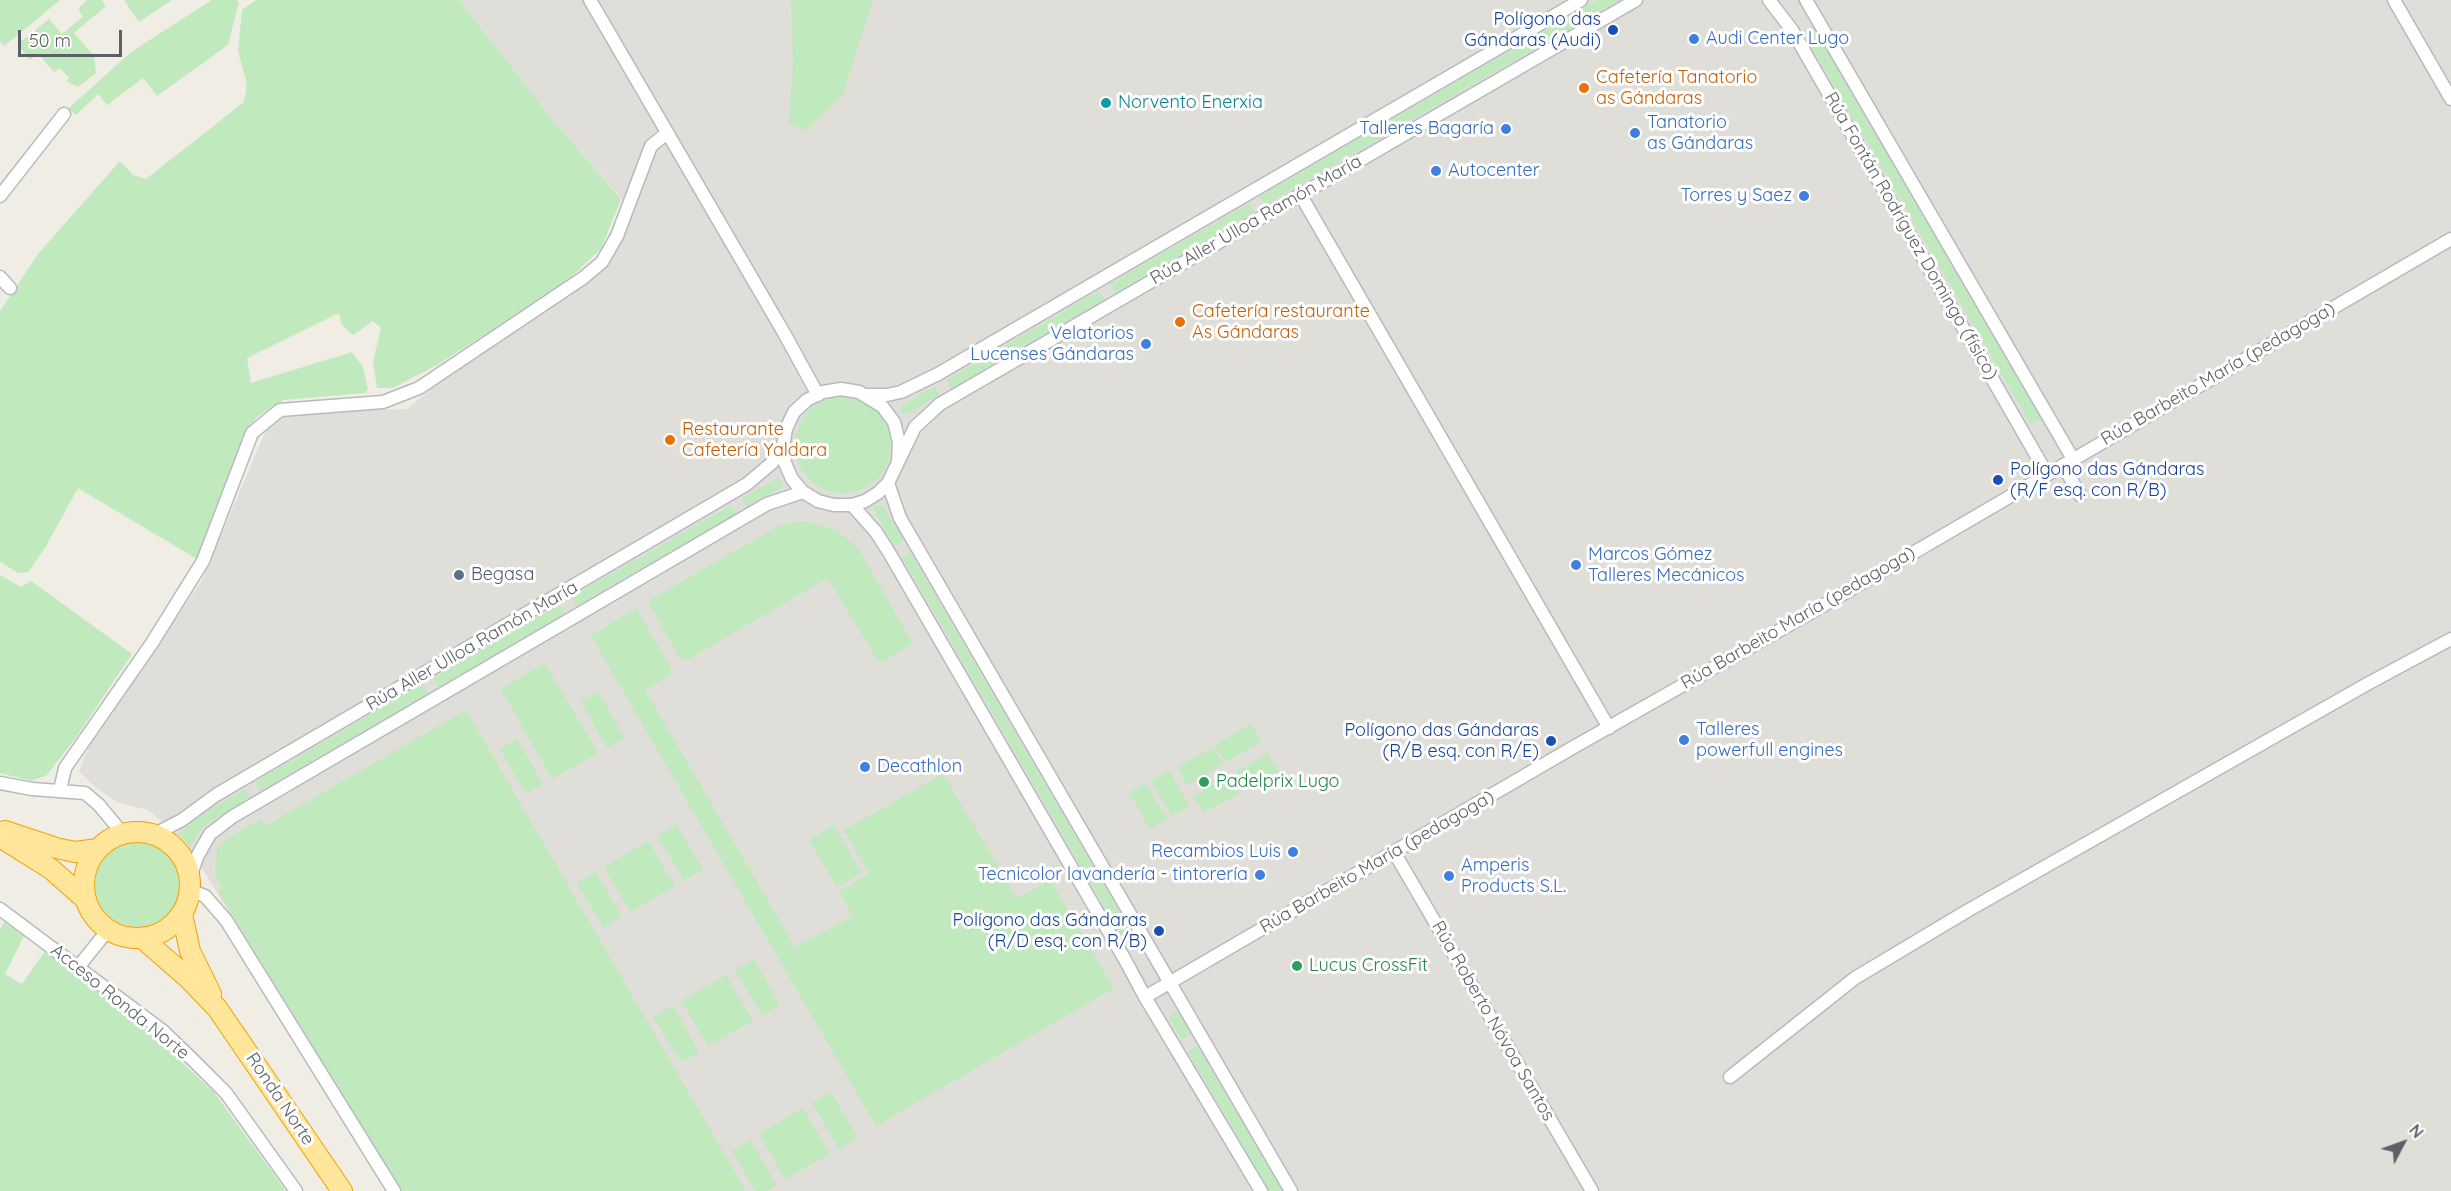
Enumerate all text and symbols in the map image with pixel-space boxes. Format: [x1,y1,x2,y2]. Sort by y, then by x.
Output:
place label: Polígono das Gándaras (Audi) [1464,9,1601,52]
scale bar [21,18,124,56]
marker: Polígono das Gándaras (Audi) [1606,23,1620,37]
place label: Audi Center Lugo [1706,28,1849,50]
text: 50 m [29,29,71,52]
marker: Audi Center Lugo [1687,32,1701,46]
place label: Cafetería Tanatorio as Gándaras [1596,67,1757,110]
marker: Cafetería Tanatorio as Gándaras [1577,81,1591,95]
street label: Rúa Fontán Rodríguez Domingo (físico) [1819,88,2003,384]
place label: Norvento Enerxia [1118,92,1263,114]
marker: Norvento Enerxia [1099,96,1113,110]
place label: Tanatorio as Gándaras [1647,112,1753,154]
place label: Talleres Bagaría [1359,118,1494,140]
marker: Talleres Bagaría [1499,122,1513,136]
marker: Tanatorio as Gándaras [1628,126,1642,140]
street label: Rúa Aller Ulloa Ramón María [1146,151,1366,289]
place label: Autocenter [1448,160,1540,182]
marker: Autocenter [1429,164,1443,178]
place label: Torres y Saez [1680,185,1792,207]
marker: Torres y Saez [1797,189,1811,203]
street label: Rúa Barbeito María (pedagoga) [2097,298,2339,450]
place label: Cafetería restaurante As Gándaras [1192,301,1370,344]
marker: Cafetería restaurante As Gándaras [1173,315,1187,329]
place label: Velatorios Lucenses Gándaras [970,323,1134,366]
marker: Velatorios Lucenses Gándaras [1139,337,1153,351]
place label: Restaurante Cafetería Yaldara [682,419,827,462]
marker: Restaurante Cafetería Yaldara [663,433,677,447]
place label: Polígono das Gándaras (R/F esq. con R/B) [2010,459,2204,502]
marker: Polígono das Gándaras (R/F esq. con R/B) [1991,473,2005,487]
street label: Rúa Barbeito María (pedagoga) [1677,542,1919,694]
place label: Marcos Gómez Talleres Mecánicos [1588,544,1744,586]
marker: Marcos Gómez Talleres Mecánicos [1569,558,1583,572]
place label: Begasa [471,564,534,586]
marker: Begasa [452,568,466,582]
street label: Rúa Aller Ulloa Ramón María [362,577,582,715]
place label: Talleres powerfull engines [1696,719,1843,762]
place label: Polígono das Gándaras (R/B esq. con R/E) [1345,720,1539,762]
marker: Talleres powerfull engines [1677,733,1691,747]
marker: Polígono das Gándaras (R/B esq. con R/E) [1544,734,1558,748]
place label: Decathlon [877,756,962,778]
marker: Decathlon [858,760,872,774]
place label: Padelprix Lugo [1216,771,1339,793]
marker: Padelprix Lugo [1197,775,1211,789]
street label: Rúa Barbeito María (pedagoga) [1256,786,1498,938]
place label: Recambios Luis [1151,841,1281,863]
marker: Recambios Luis [1286,845,1300,859]
place label: Amperis Products S.L. [1461,855,1566,898]
place label: Tecnicolor lavandería - tintorería [978,864,1248,886]
marker: Tecnicolor lavandería - tintorería [1253,868,1267,882]
marker: Amperis Products S.L. [1442,869,1456,883]
place label: Polígono das Gándaras (R/D esq. con R/B) [953,910,1147,952]
street label: Rúa Roberto Nóvoa Santos [1427,917,1559,1125]
marker: Polígono das Gándaras (R/D esq. con R/B) [1152,924,1166,938]
street label: Acceso Ronda Norte [46,940,194,1064]
place label: Lucus CrossFit [1309,955,1428,977]
marker: Lucus CrossFit [1290,959,1304,973]
street label: Ronda Norte [241,1049,319,1149]
north arrow [2373,1113,2433,1173]
text: N [2405,1120,2428,1142]

